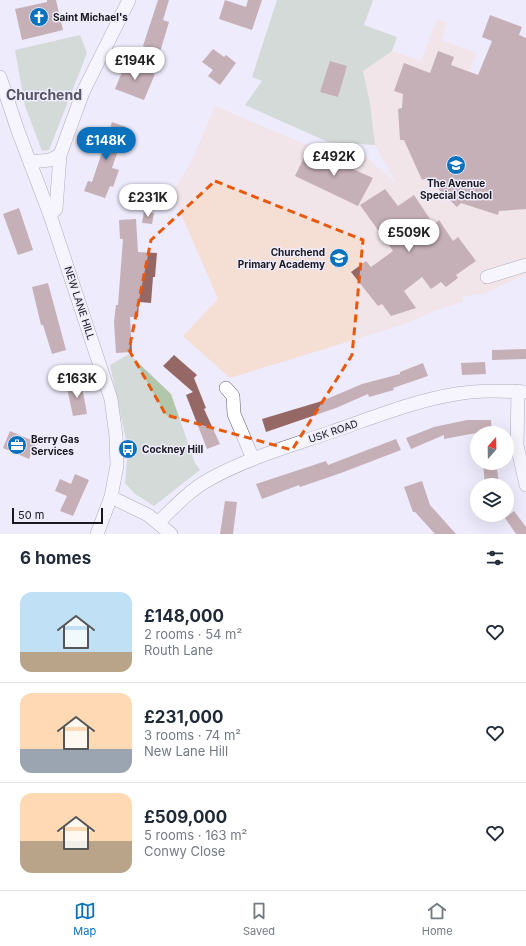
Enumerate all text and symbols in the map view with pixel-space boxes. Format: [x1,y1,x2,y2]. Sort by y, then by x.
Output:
church icon: Saint Michael's [28,6,50,28]
place label: Saint Michael's [53,11,128,23]
pin: £194K [107,47,163,81]
text: £194K [115,52,155,68]
district label: Churchend [6,86,82,103]
pin: £148K [78,127,134,161]
text: £148K [86,132,126,148]
pin: £492K [306,143,362,177]
text: £492K [312,148,356,164]
school or university icon: The Avenue Special School [445,154,467,176]
place label: The Avenue Special School [420,177,492,201]
pin: £231K [120,184,176,218]
text: £231K [128,189,168,205]
pin: £509K [381,219,437,253]
text: £509K [387,224,431,240]
place label: Churchend Primary Academy [238,246,325,271]
school or university icon: Churchend Primary Academy [328,247,350,269]
street label: NEW LANE HILL [62,265,98,342]
pin: £163K [49,365,105,399]
text: £163K [57,370,97,386]
street label: USK ROAD [307,417,359,445]
north arrow [470,426,514,470]
map controls [470,426,514,522]
place label: Berry Gas Services [31,433,80,457]
office icon: Berry Gas Services [6,434,28,456]
bus stop icon: Cockney Hill [117,438,139,460]
place label: Cockney Hill [142,443,203,456]
button: layers [470,478,514,522]
scale bar [12,506,103,525]
text: 50 m [18,508,44,522]
icon: filters [484,547,506,569]
text: 6 homes [20,548,91,568]
text: £148,000 [144,606,224,626]
icon: home [52,608,100,656]
icon: heart [484,621,506,643]
text: 2 rooms · 54 m² [144,626,242,642]
text: Routh Lane [144,642,213,658]
text: £231,000 [144,707,223,727]
icon: home [52,709,100,757]
icon: heart [484,722,506,744]
text: 3 rooms · 74 m² [144,727,241,743]
text: New Lane Hill [144,743,228,759]
text: £509,000 [144,807,227,827]
icon: home [52,809,100,857]
icon: heart [484,822,506,844]
text: 5 rooms · 163 m² [144,827,247,843]
text: Conwy Close [144,843,225,859]
tab: Map [73,900,96,938]
tab: Saved [243,900,275,938]
tab: Home [422,900,453,938]

